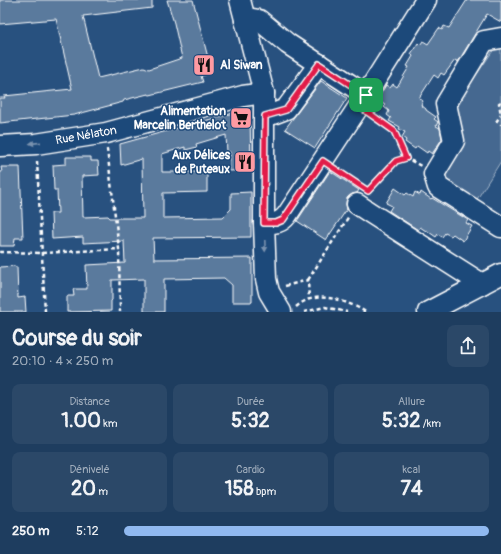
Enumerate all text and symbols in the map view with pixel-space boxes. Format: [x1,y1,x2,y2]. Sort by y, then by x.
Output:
restaurant icon: Al Siwan [191,52,217,78]
place label: Al Siwan [220,58,263,73]
pin [349,78,383,112]
icon: arrive [355,84,377,106]
place label: Alimentation Marcelin Berthelot [134,104,227,133]
supermarket icon: Alimentation Marcelin Berthelot [228,105,254,131]
street label: Rue Nélaton [54,123,118,148]
one-way arrow [29,140,41,147]
place label: Aux Délices de Puteaux [172,148,231,177]
restaurant icon: Aux Délices de Puteaux [232,149,258,175]
one-way arrow [262,240,268,253]
text: Course du soir [12,324,142,352]
button: share [447,325,489,367]
text: 20:10 · 4 × 250 m [12,353,113,369]
text: Distance [69,395,110,408]
text: Durée [237,395,264,408]
text: Allure [398,395,425,408]
text: 1.00 [61,408,101,433]
text: 5:32 [231,408,270,433]
text: 5:32 [382,408,420,433]
text: km [101,417,118,430]
text: /km [420,417,441,430]
text: Dénivelé [69,463,110,476]
text: Cardio [236,463,265,476]
text: kcal [403,463,420,476]
text: 20 [71,476,96,501]
text: 158 [225,476,254,501]
text: 74 [400,476,423,501]
text: m [96,485,108,498]
text: bpm [254,485,276,498]
text: 250 m [12,523,50,539]
text: 5:12 [76,523,99,539]

